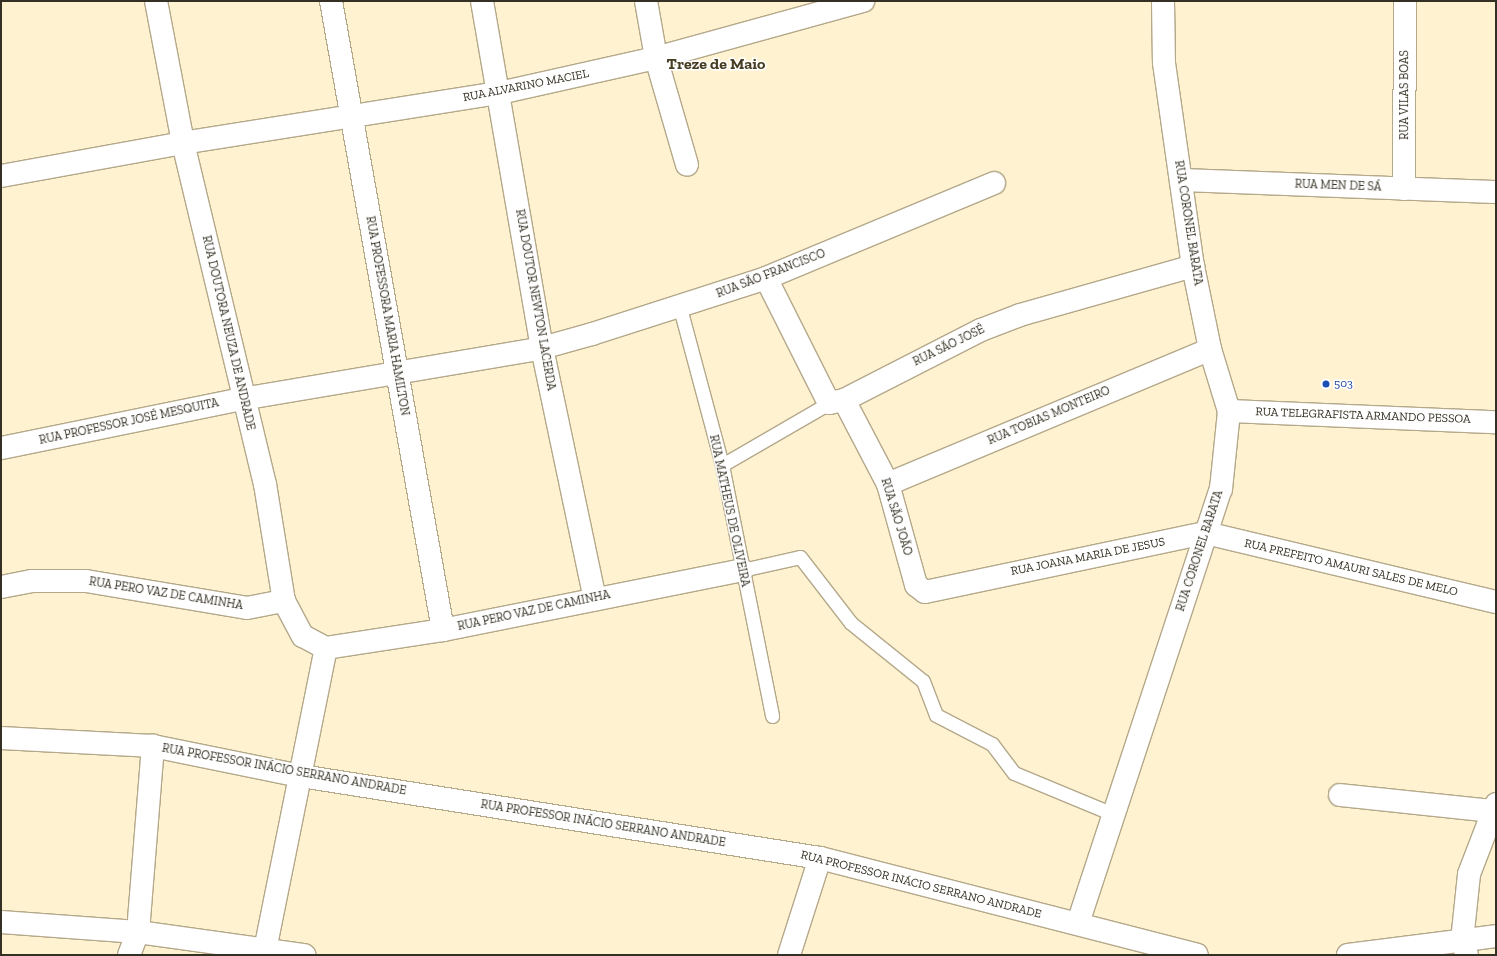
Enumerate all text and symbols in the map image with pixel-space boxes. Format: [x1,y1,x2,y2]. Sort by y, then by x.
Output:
street label: RUA VILAS BOAS [1398,50,1412,140]
district label: Treze de Maio [667,54,765,74]
street label: RUA ALVARINO MACIEL [461,67,591,105]
street label: RUA CORONEL BARATA [1171,159,1205,287]
street label: RUA MEN DE SÁ [1294,177,1382,195]
street label: RUA DOUTOR NEWTON LACERDA [512,208,558,392]
street label: RUA PROFESSORA MARIA HAMILTON [362,214,412,418]
street label: RUA DOUTORA NEUZA DE ANDRADE [198,233,258,433]
street label: RUA SÃO FRANCISCO [714,246,828,302]
street label: RUA SÃO JOSÉ [911,322,987,370]
place label: 503 [1334,377,1353,391]
marker: 503 [1321,379,1331,389]
street label: RUA TOBIAS MONTEIRO [985,384,1113,448]
street label: RUA PROFESSOR JOSÉ MESQUITA [38,396,220,448]
street label: RUA TELEGRAFISTA ARMANDO PESSOA [1254,405,1472,427]
street label: RUA MATHEUS DE OLIVEIRA [706,433,752,589]
street label: RUA SÃO JOÃO [877,476,915,558]
street label: RUA CORONEL BARATA [1174,488,1226,614]
street label: RUA JOANA MARIA DE JESUS [1009,535,1167,579]
street label: RUA PREFEITO AMAURI SALES DE MELO [1242,536,1460,600]
street label: RUA PERO VAZ DE CAMINHA [88,575,244,613]
street label: RUA PERO VAZ DE CAMINHA [456,588,612,634]
street label: RUA PROFESSOR INÁCIO SERRANO ANDRADE [160,741,408,799]
street label: RUA PROFESSOR INÁCIO SERRANO ANDRADE [479,797,727,851]
street label: RUA PROFESSOR INÁCIO SERRANO ANDRADE [799,848,1043,922]

